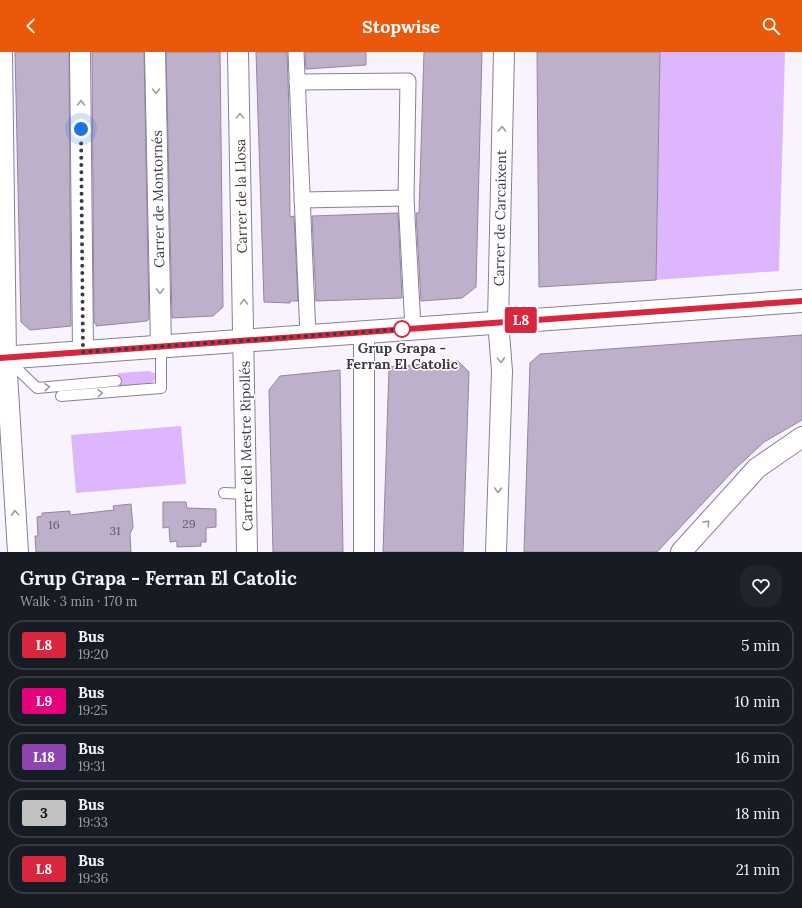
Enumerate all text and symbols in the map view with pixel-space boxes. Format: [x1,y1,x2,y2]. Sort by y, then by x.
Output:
icon: back [20,15,42,37]
text: Stopwise [362,15,440,38]
icon: search [760,15,782,37]
one-way arrow [152,88,160,94]
one-way arrow [76,100,85,106]
one-way arrow [236,113,244,119]
your location [71,119,91,139]
one-way arrow [498,126,506,132]
street label: Carrer de Montornés [148,130,168,268]
street label: Carrer de la Llosa [231,139,251,253]
street label: Carrer de Carcaixent [490,149,510,286]
one-way arrow [156,288,164,294]
one-way arrow [240,299,248,305]
line badge: L8 [503,307,539,333]
text: L8 [513,311,529,329]
marker: Grup Grapa - Ferran El Catolic [393,320,411,338]
place label: Grup Grapa - Ferran El Catolic [346,339,459,373]
one-way arrow [496,357,505,363]
street label: Carrer del Mestre Ripollés [236,361,256,531]
one-way arrow [44,382,50,391]
one-way arrow [97,388,103,397]
one-way arrow [494,487,502,493]
one-way arrow [11,510,20,516]
house number: 29 [182,516,196,531]
house number: 16 [48,517,60,532]
one-way arrow [703,520,710,528]
house number: 31 [109,523,121,538]
button: heart [740,565,782,607]
text: Grup Grapa - Ferran El Catolic [20,566,297,590]
text: Walk · 3 min · 170 m [20,593,138,610]
text: Bus [78,627,104,646]
text: L8 [36,636,52,654]
text: 5 min [741,636,780,655]
text: 19:20 [78,646,109,663]
text: Bus [78,683,104,702]
text: L9 [36,692,52,710]
text: 10 min [735,692,780,711]
text: 19:25 [78,702,108,719]
text: Bus [78,739,104,758]
text: L18 [33,748,55,766]
text: 16 min [735,748,780,767]
text: 19:31 [78,758,105,775]
text: Bus [78,795,104,814]
text: 3 [40,804,48,822]
text: 18 min [735,804,780,823]
text: 19:33 [78,814,108,831]
text: Bus [78,851,104,870]
text: L8 [36,860,52,878]
text: 21 min [736,860,780,879]
text: 19:36 [78,870,108,887]

